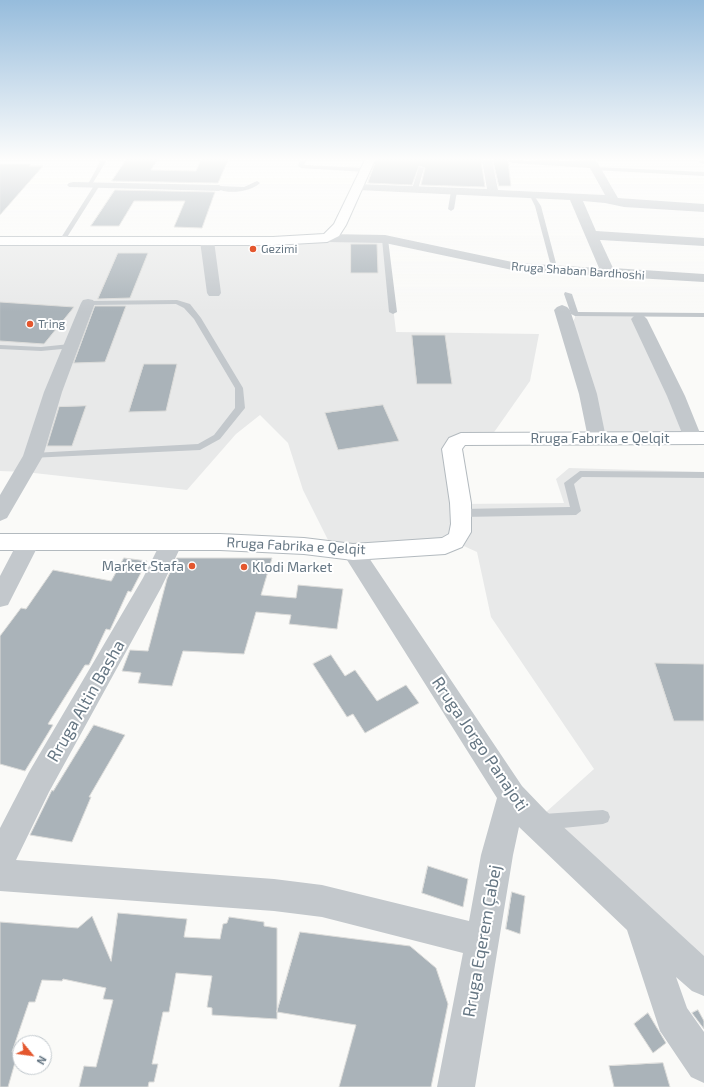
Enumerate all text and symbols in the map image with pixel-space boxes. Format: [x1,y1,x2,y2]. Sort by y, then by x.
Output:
place label: Gezimi [261,242,298,256]
marker: Gezimi [248,244,258,254]
street label: Rruga Shaban Bardhoshi [511,259,645,283]
place label: Tring [38,317,65,331]
marker: Tring [25,319,35,329]
street label: Rruga Fabrika e Qelqit [530,430,670,446]
street label: Rruga Fabrika e Qelqit [226,534,366,558]
place label: Market Stafa [102,558,184,574]
place label: Klodi Market [252,559,332,575]
marker: Market Stafa [187,561,197,571]
marker: Klodi Market [239,562,249,572]
street label: Rruga Altin Basha [43,637,129,765]
street label: Rruga Jorgo Panajoti [427,673,533,815]
street label: Rruga Eqerem Çabej [459,863,505,1019]
north arrow [12,1035,52,1075]
text: N [34,1054,50,1067]

